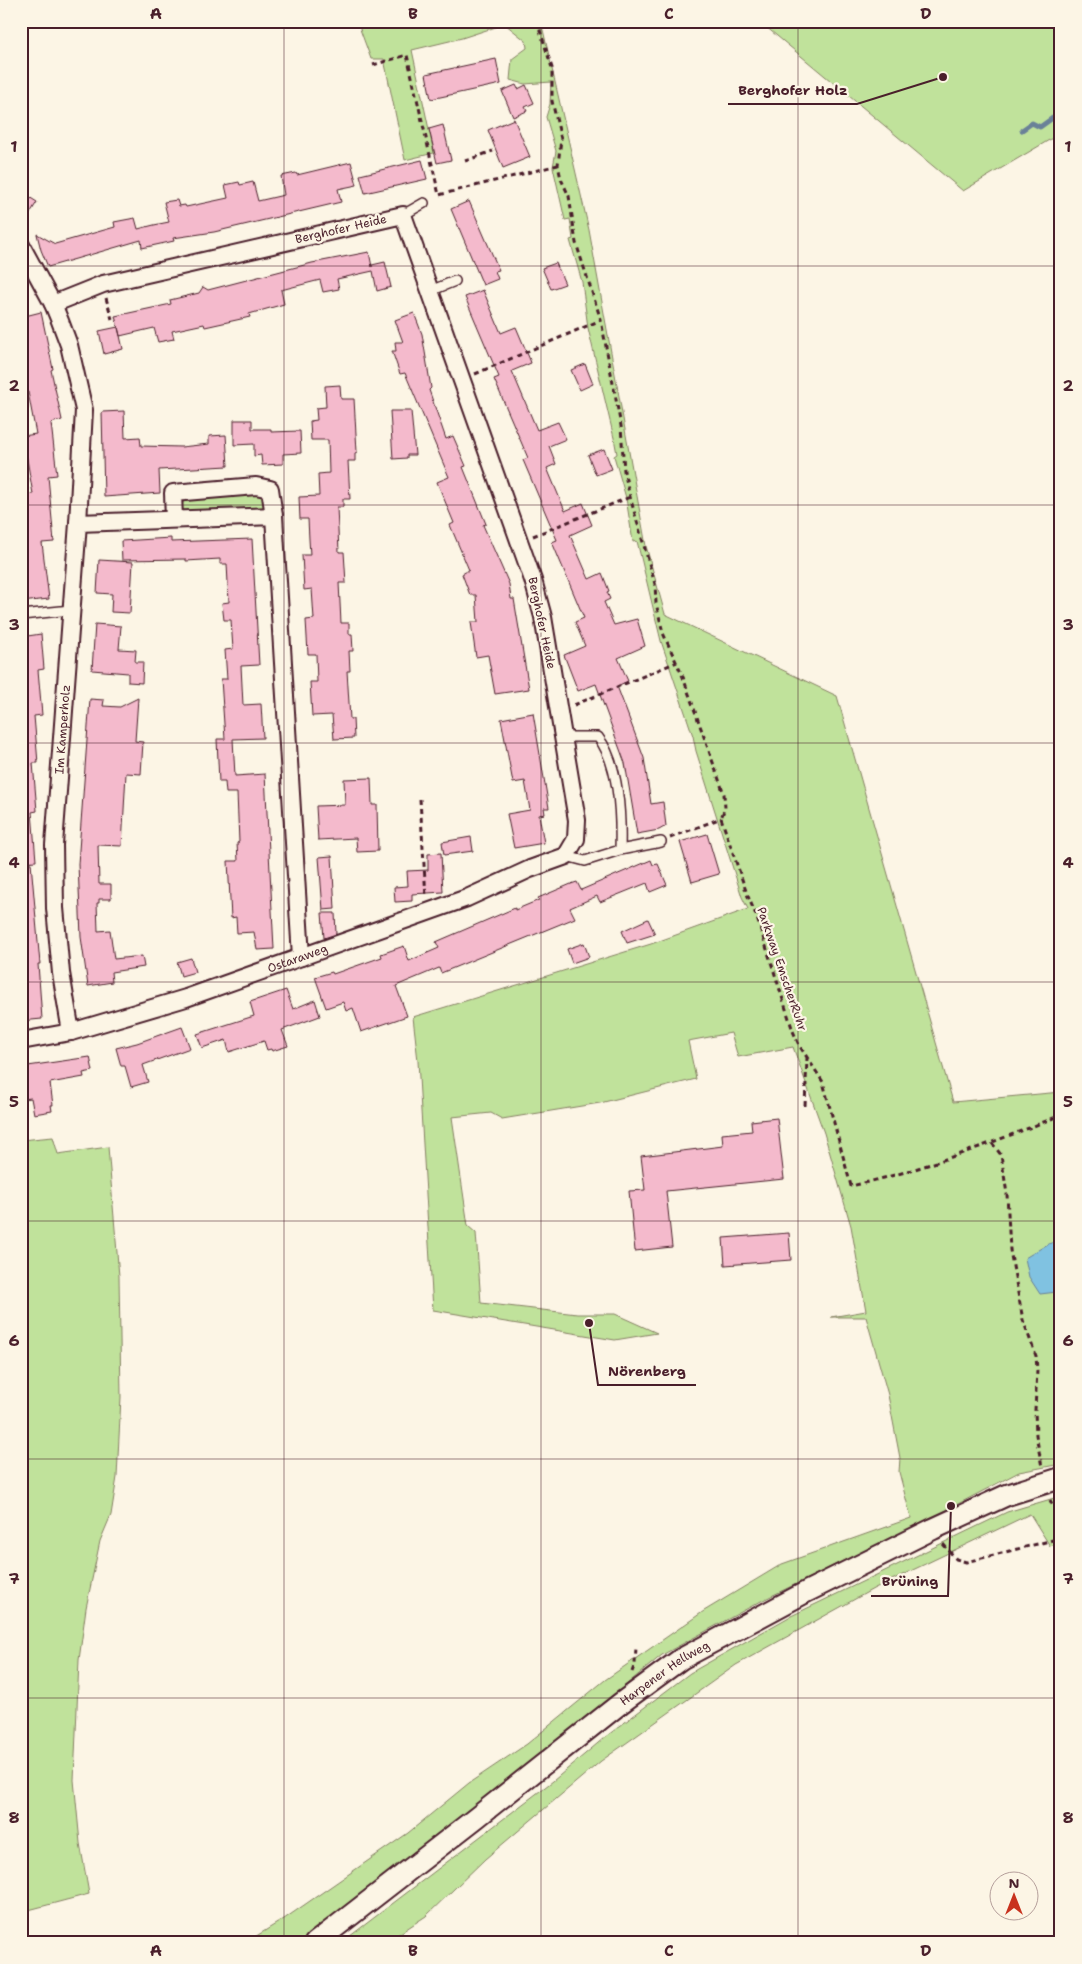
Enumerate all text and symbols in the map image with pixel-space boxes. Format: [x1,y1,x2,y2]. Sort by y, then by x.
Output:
text: A [150,3,162,24]
text: B [408,3,418,24]
text: C [664,3,674,24]
text: D [920,3,932,24]
callout: Berghofer Holz [728,75,857,104]
text: Berghofer Holz [738,81,848,99]
text: 1 [10,136,18,157]
text: 1 [1064,136,1072,157]
street label: Berghofer Heide [294,211,389,247]
text: 2 [8,375,20,396]
text: 2 [1062,375,1074,396]
street label: Berghofer Heide [524,576,560,671]
text: 3 [8,614,20,635]
text: 3 [1062,614,1074,635]
street label: Im Kamperholz [51,684,74,775]
text: 4 [8,852,20,873]
text: 4 [1062,852,1074,873]
street label: Parkway EmscherRuhr [753,905,811,1033]
street label: Ostaraweg [265,940,330,976]
text: 5 [9,1091,19,1112]
text: 5 [1063,1091,1073,1112]
text: 6 [8,1330,20,1351]
text: 6 [1062,1330,1074,1351]
callout: Nörenberg [598,1356,696,1385]
text: Nörenberg [608,1362,686,1380]
callout: Brüning [871,1567,948,1596]
text: 7 [8,1568,20,1589]
text: 7 [1062,1568,1074,1589]
text: Brüning [882,1572,938,1590]
street label: Harpener Hellweg [617,1637,712,1709]
text: 8 [8,1807,20,1828]
text: 8 [1062,1807,1074,1828]
north arrow [990,1872,1040,1922]
text: N [1008,1874,1020,1892]
text: A [150,1940,162,1961]
text: B [408,1940,418,1961]
text: C [664,1940,674,1961]
text: D [920,1940,932,1961]

